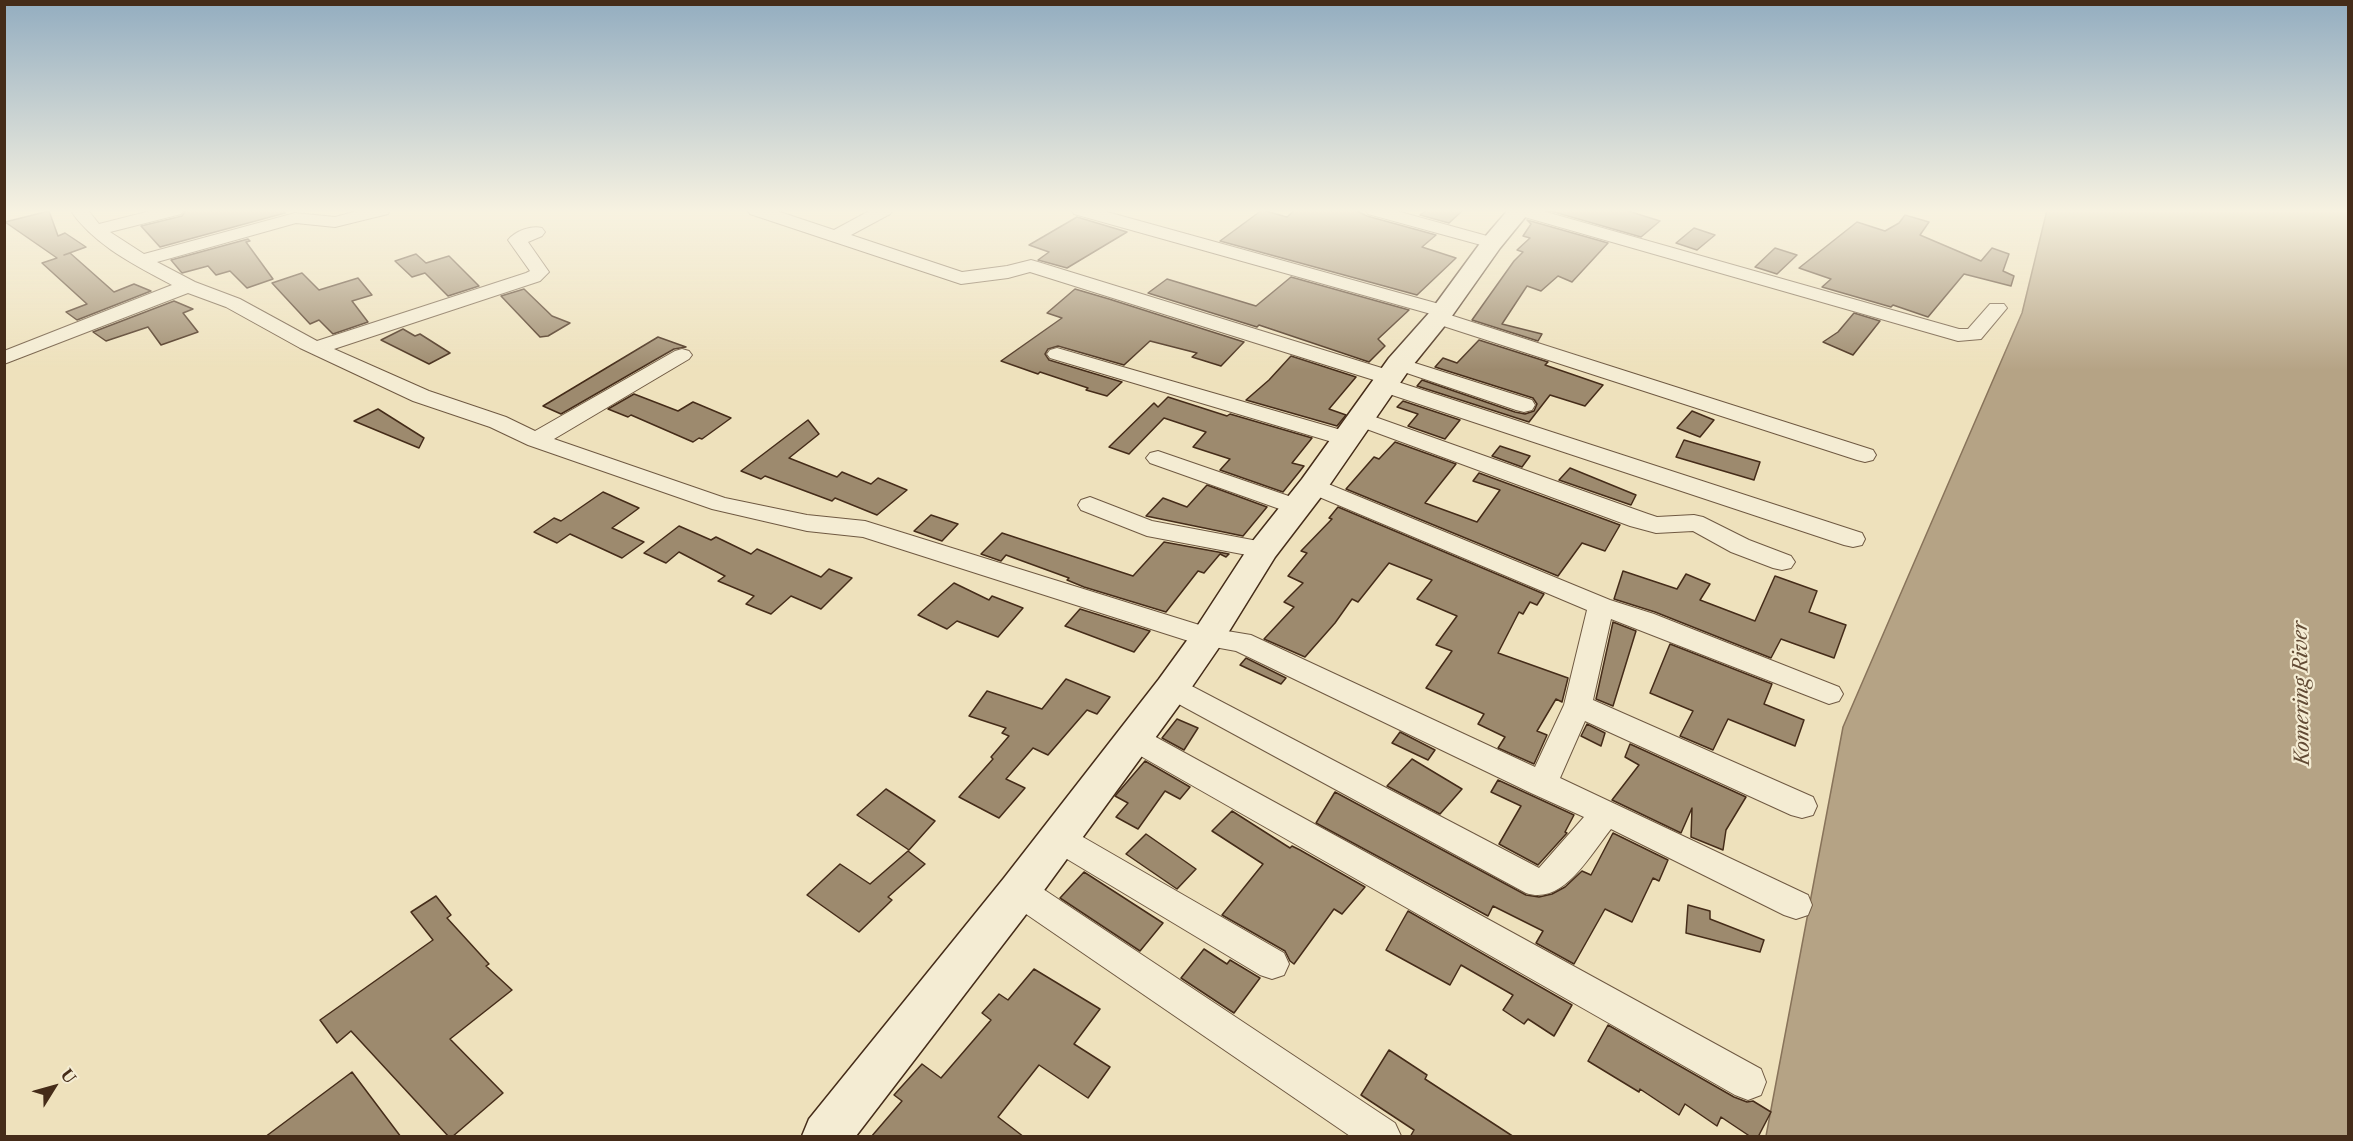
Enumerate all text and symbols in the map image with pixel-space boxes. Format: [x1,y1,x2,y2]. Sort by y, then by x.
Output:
water label: Komering River [2289,620,2315,766]
north arrow [24,1057,84,1117]
text: U [56,1065,80,1087]

